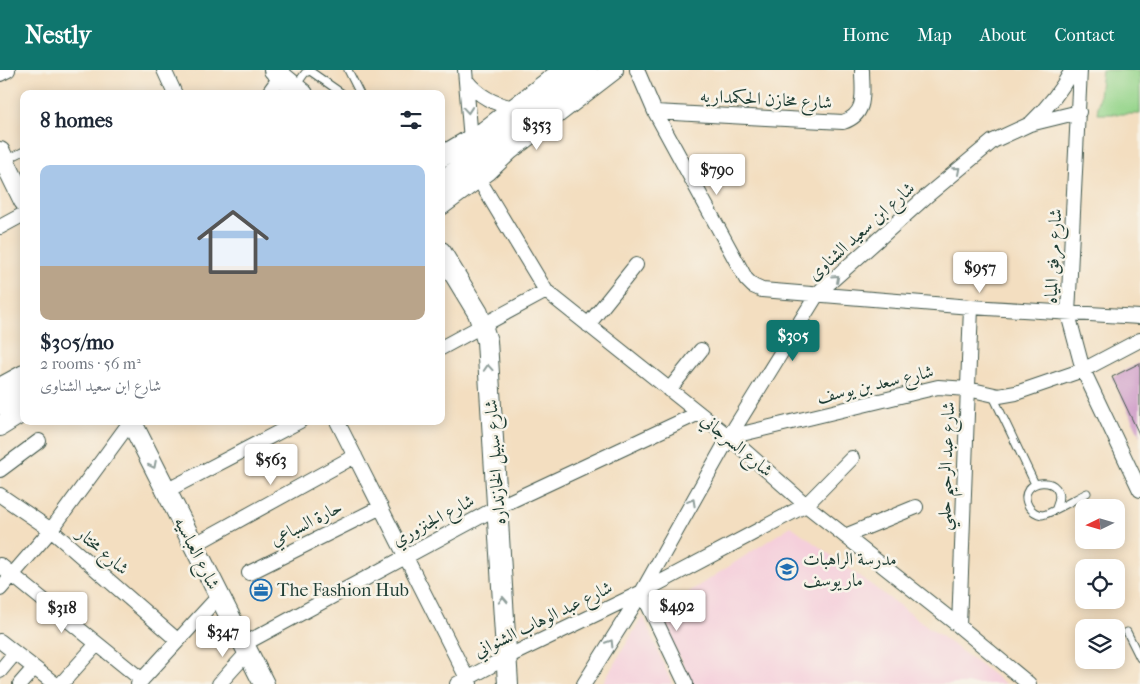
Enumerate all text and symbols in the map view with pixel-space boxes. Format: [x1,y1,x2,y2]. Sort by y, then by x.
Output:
text: Nestly [25,21,91,49]
text: Home [842,25,889,46]
text: Map [917,25,952,46]
text: About [980,25,1026,46]
text: Contact [1054,25,1115,46]
street label: شارع مخازن الحكمداريه [699,86,833,117]
icon: filters [397,106,425,134]
one-way arrow [462,106,473,114]
text: 8 homes [40,108,113,132]
pin: $353 [507,108,567,151]
text: $353 [523,115,551,134]
pin: $790 [687,154,747,196]
text: $790 [700,160,734,179]
one-way arrow [951,167,960,175]
street label: شارع ابن سعيد الشناوى [804,178,922,288]
icon: home [188,197,278,287]
street label: شارع مرفق المياه [1041,208,1070,304]
pin: $957 [950,252,1010,294]
text: $957 [964,258,996,277]
one-way arrow [830,275,839,284]
pin: $305 [763,320,823,362]
text: $305 [777,326,809,345]
text: $305/mo [40,330,114,354]
text: 2 rooms · 56 m² [40,354,141,373]
street label: شارع سعد بن يوسف [815,361,937,412]
one-way arrow [483,364,494,372]
text: شارع ابن سعيد الشناوى [40,376,161,395]
street label: شارع سبيل الخازنداره [481,398,514,525]
street label: شارع عبد الرحيم حلمي [934,401,966,531]
street label: شارع السرجاني [694,409,777,485]
pin: $563 [241,444,301,486]
text: $563 [256,450,286,469]
one-way arrow [147,460,157,469]
street label: شارع الجنزوري [389,490,480,554]
street label: حارة السباعي [267,496,347,554]
one-way arrow [686,499,696,508]
north arrow [1075,499,1125,549]
map controls [1075,499,1125,669]
street label: شارع العباسيه [166,513,224,595]
street label: شارع مختار [68,522,133,583]
place label: مدرسة الراهبات مار يوسف [803,549,897,591]
school or university icon: مدرسة الراهبات مار يوسف [775,557,799,581]
button: locate [1075,559,1125,609]
street label: شارع عبد الوهاب الشنواني [471,577,618,666]
office icon: The Fashion Hub [249,578,273,602]
place label: The Fashion Hub [277,580,409,601]
pin: $492 [647,590,707,632]
pin: $318 [32,592,92,634]
one-way arrow [498,596,509,604]
text: $492 [660,596,694,615]
text: $318 [47,598,77,617]
pin: $347 [193,616,253,658]
button: layers [1075,619,1125,669]
text: $347 [207,622,239,641]
one-way arrow [604,639,613,648]

